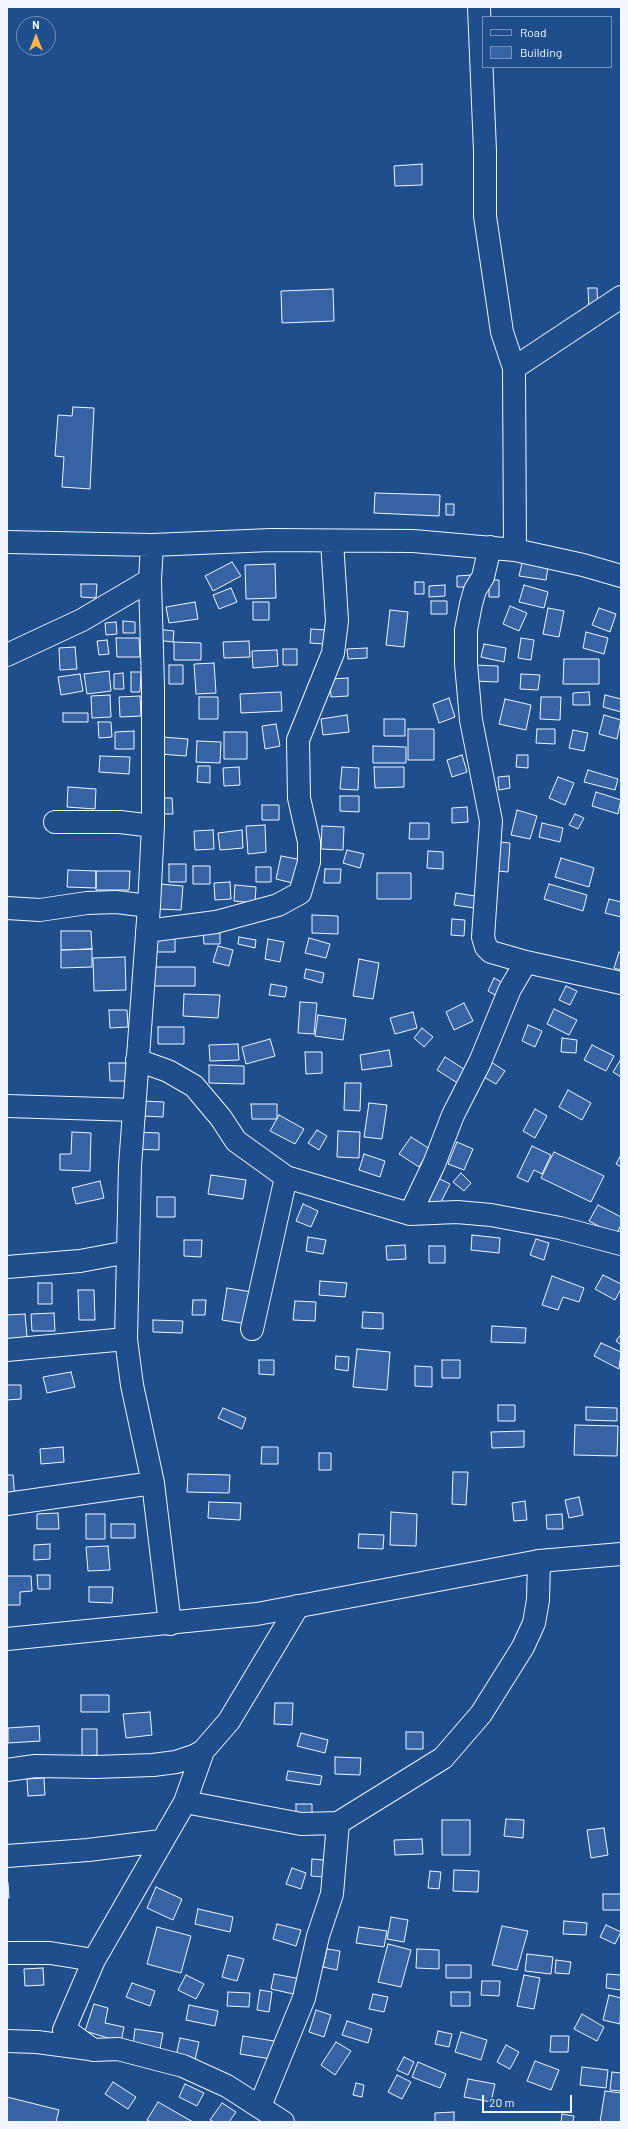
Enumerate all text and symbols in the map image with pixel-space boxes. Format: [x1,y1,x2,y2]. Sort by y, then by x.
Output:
north arrow [16,16,56,56]
legend [482,16,612,68]
text: N [32,18,40,31]
text: Road [520,25,547,39]
text: Building [520,45,562,59]
scale bar [484,2087,574,2113]
text: 20 m [489,2095,515,2109]

